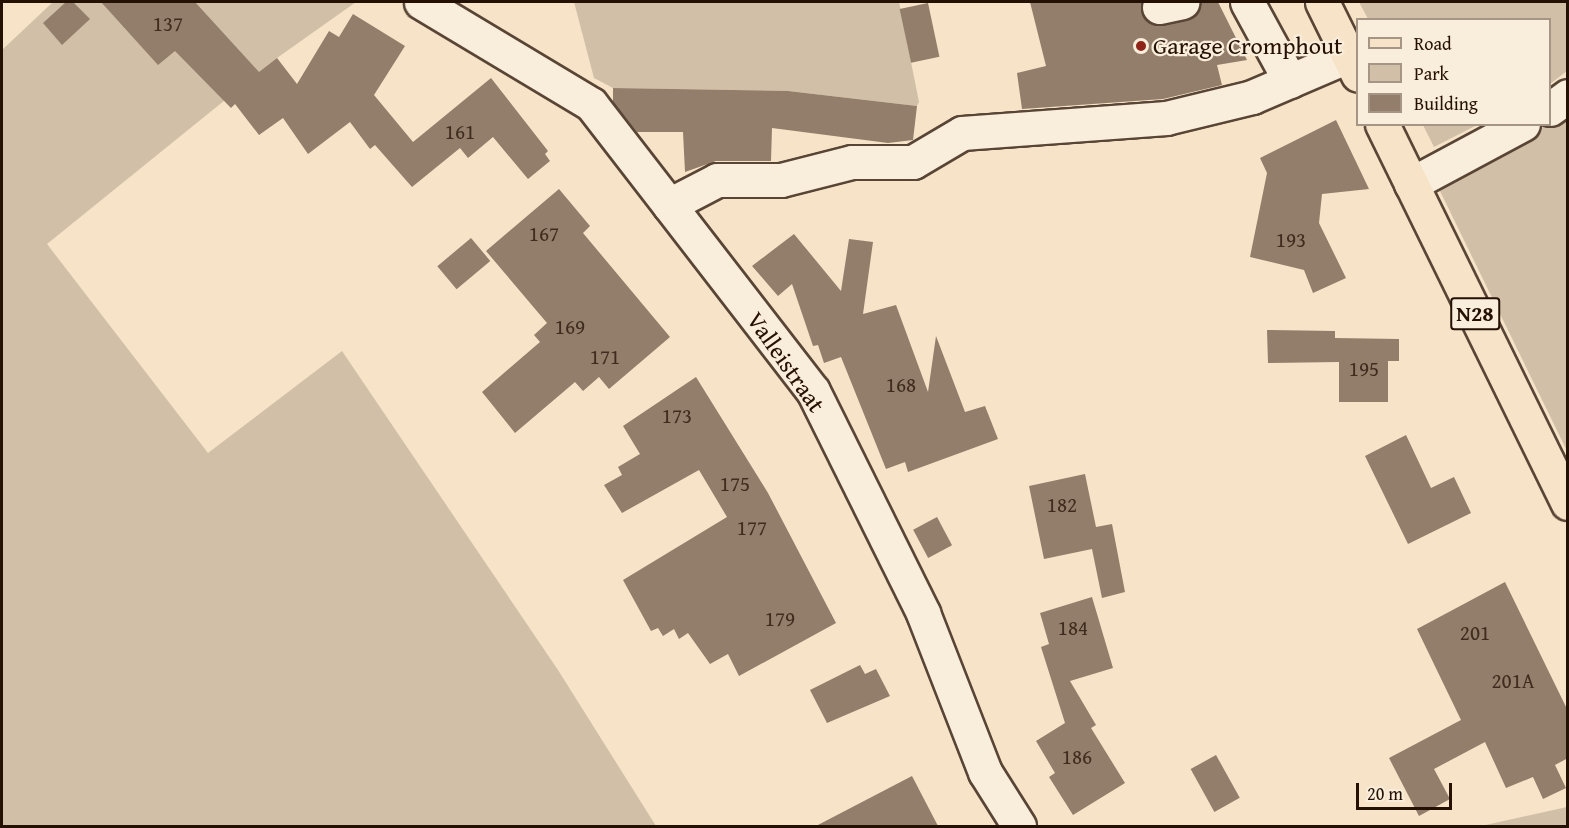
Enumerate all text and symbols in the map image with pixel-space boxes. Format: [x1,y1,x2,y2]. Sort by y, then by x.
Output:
house number: 137 [153,11,183,37]
legend [1356,18,1551,126]
text: Road [1414,30,1452,57]
place label: Garage Cromphout [1153,32,1343,60]
marker: Garage Cromphout [1134,39,1148,53]
text: Park [1414,60,1449,87]
text: Building [1414,90,1478,117]
house number: 161 [445,119,475,145]
house number: 167 [529,221,559,247]
house number: 193 [1276,227,1306,253]
road number: N28 [1450,295,1500,333]
street label: Valleistraat [741,306,831,418]
house number: 169 [555,314,585,340]
house number: 171 [590,344,620,370]
house number: 195 [1349,356,1379,382]
house number: 168 [886,372,916,398]
house number: 173 [662,403,692,429]
house number: 175 [720,471,750,497]
house number: 182 [1047,492,1077,518]
house number: 177 [737,515,767,541]
house number: 179 [765,606,795,632]
house number: 184 [1058,615,1088,641]
house number: 201 [1460,620,1490,646]
house number: 201A [1491,668,1535,694]
house number: 186 [1062,744,1092,770]
scale bar [1359,771,1455,809]
text: 20 m [1367,780,1403,807]

